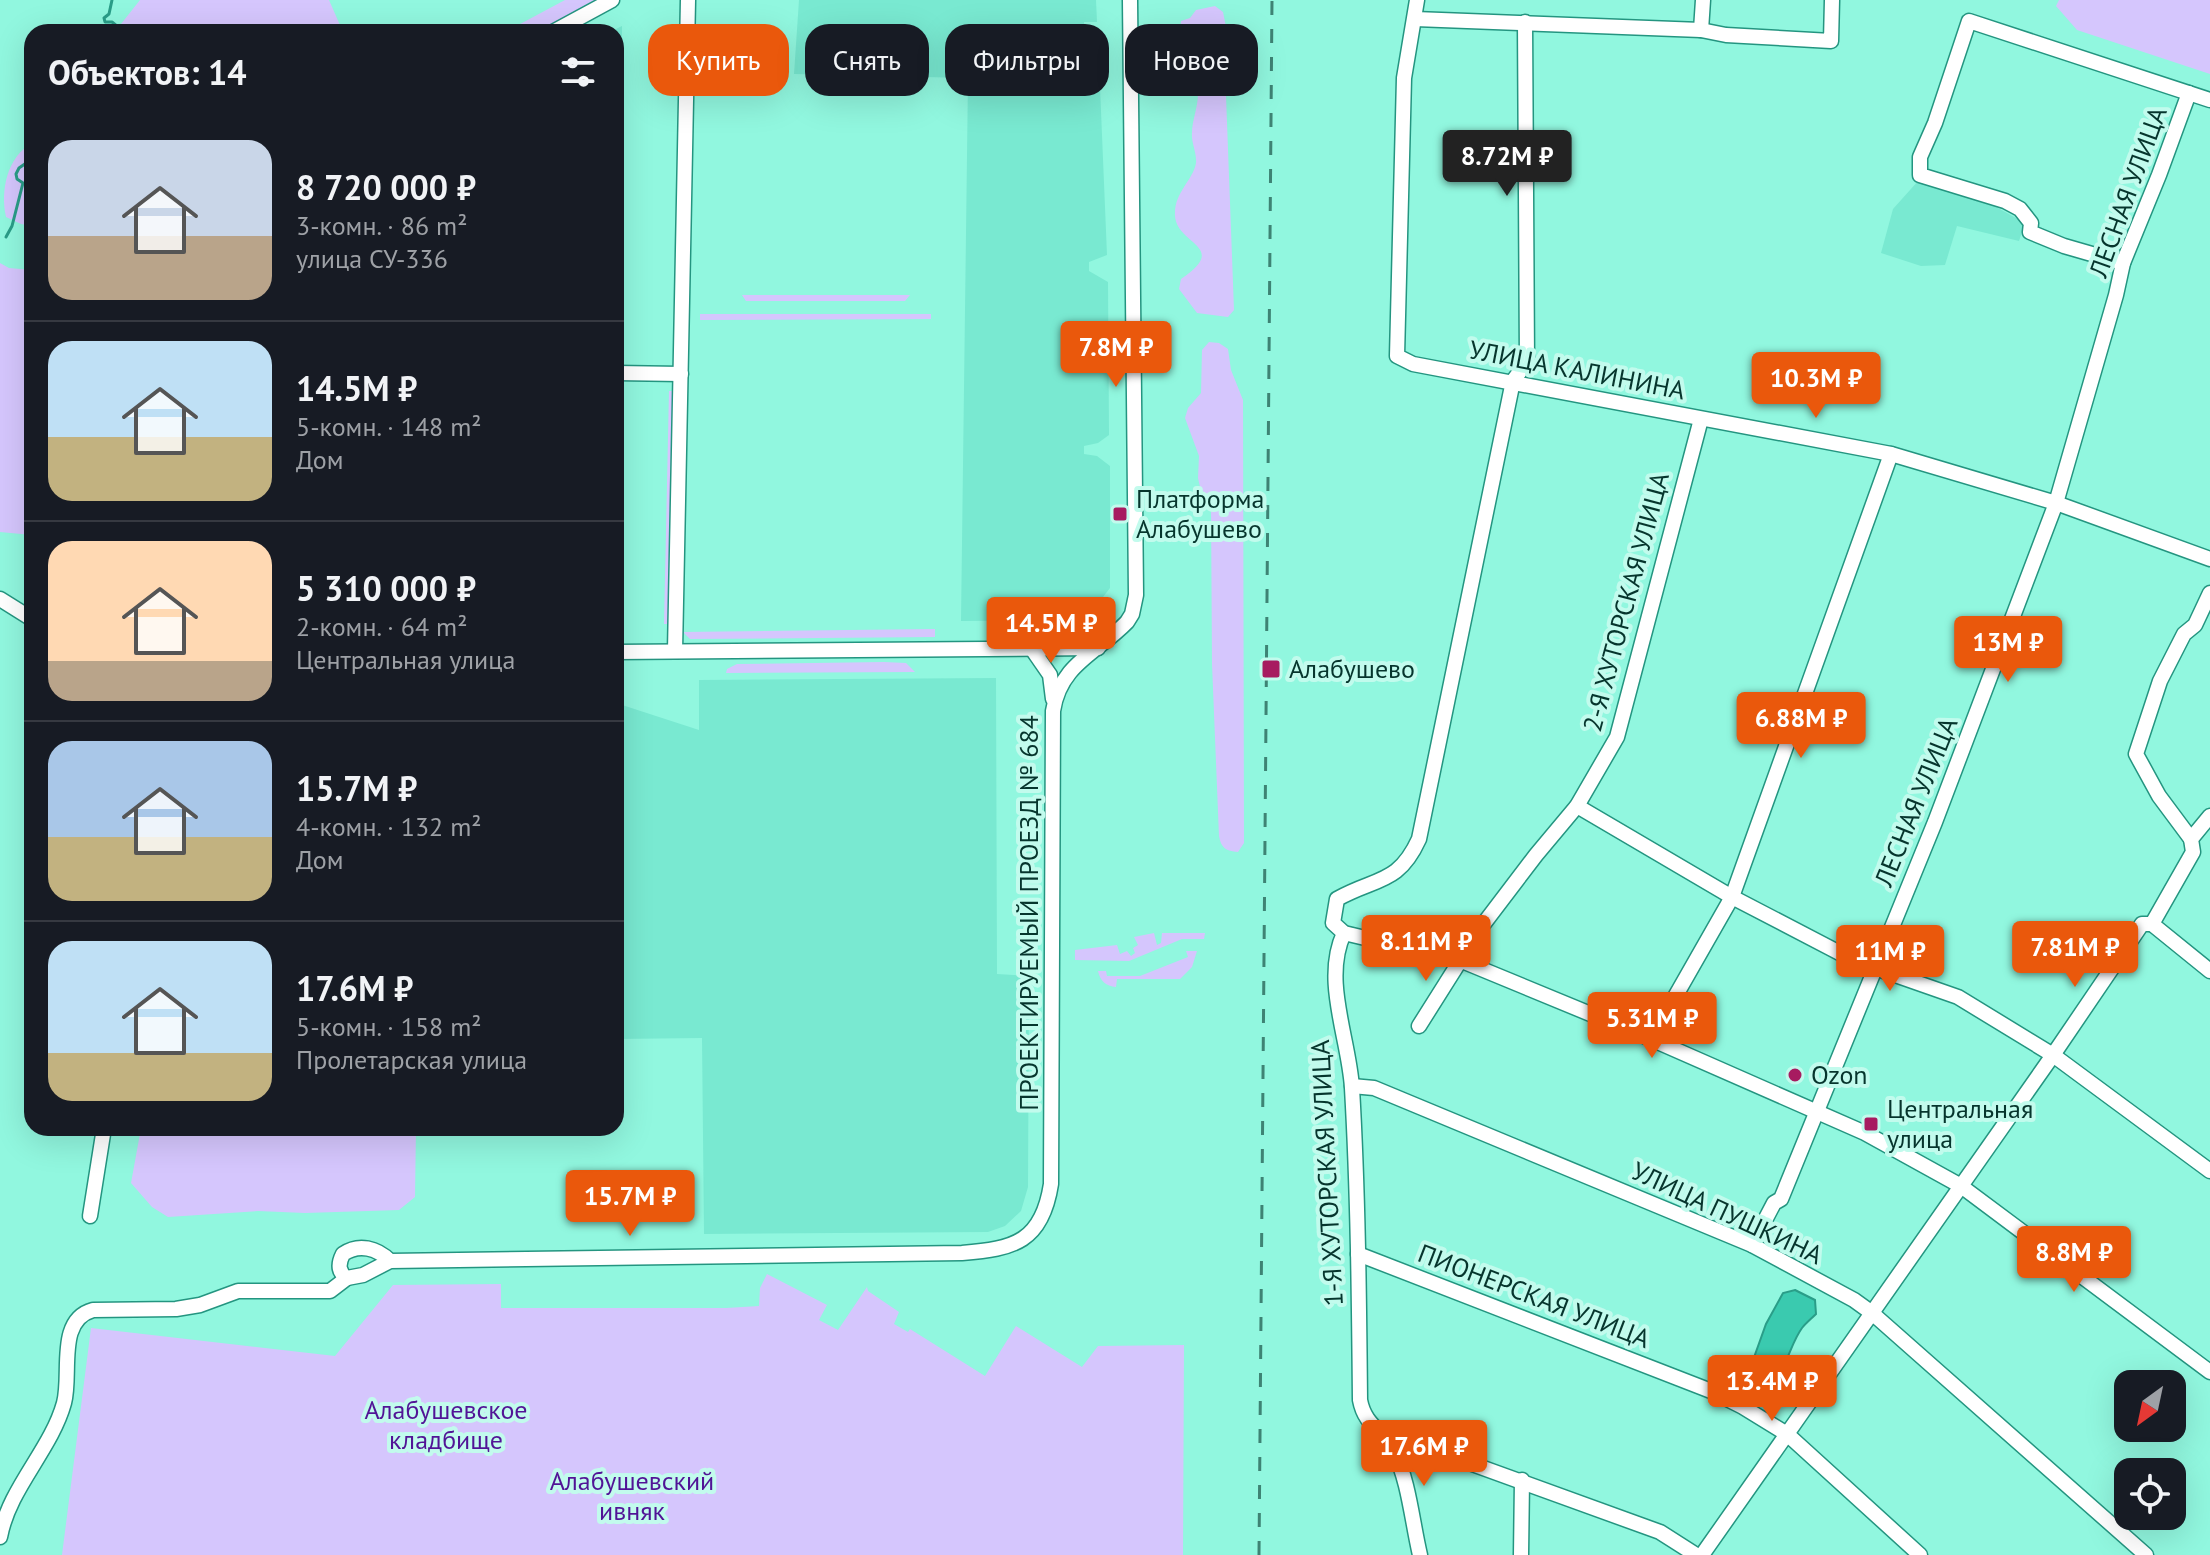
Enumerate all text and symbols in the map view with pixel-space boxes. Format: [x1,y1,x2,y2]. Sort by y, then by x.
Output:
chip: Купить [648,24,789,96]
chip: Снять [805,24,929,96]
chip: Фильтры [945,24,1109,96]
chip: Новое [1125,24,1258,96]
text: Объектов: 14 [48,50,247,94]
icon: filters [556,50,600,94]
street label: ЛЕСНАЯ УЛИЦА [2081,102,2174,283]
pin: 8.72M ₽ [1433,130,1581,198]
text: 8.72M ₽ [1461,139,1553,172]
text: 8 720 000 ₽ [296,165,476,209]
icon: home [112,172,208,268]
text: 3-комн. · 86 m² [296,209,467,242]
text: улица СУ-336 [296,242,448,275]
pin: 7.8M ₽ [1051,321,1181,389]
text: 7.8M ₽ [1079,330,1153,363]
street label: УЛИЦА КАЛИНИНА [1466,332,1688,407]
pin: 10.3M ₽ [1742,352,1890,420]
text: 10.3M ₽ [1770,361,1862,394]
text: 14.5M ₽ [296,366,417,410]
icon: home [112,373,208,469]
text: 5-комн. · 148 m² [296,410,482,443]
text: Дом [296,443,344,476]
street label: 2-Я ХУТОРСКАЯ УЛИЦА [1575,469,1676,735]
place label: Платформа Алабушево [1136,482,1264,545]
marker: Платформа Алабушево [1111,505,1129,523]
text: 5 310 000 ₽ [296,566,476,610]
icon: home [112,573,208,669]
pin: 14.5M ₽ [977,597,1125,665]
text: 14.5M ₽ [1005,606,1097,639]
text: 2-комн. · 64 m² [296,610,467,643]
pin: 13M ₽ [1952,616,2064,684]
text: 13M ₽ [1972,625,2044,658]
text: Центральная улица [296,643,515,676]
place label: Алабушево [1289,652,1415,685]
marker: Алабушево [1260,658,1282,680]
pin: 6.88M ₽ [1727,692,1875,760]
text: 6.88M ₽ [1755,701,1847,734]
street label: ЛЕСНАЯ УЛИЦА [1866,713,1964,892]
street label: ПРОЕКТИРУЕМЫЙ ПРОЕЗД № 684 [1012,715,1045,1111]
text: 15.7M ₽ [296,766,417,810]
icon: home [112,773,208,869]
text: 4-комн. · 132 m² [296,810,482,843]
text: Дом [296,843,344,876]
pin: 8.11M ₽ [1352,915,1500,983]
pin: 7.81M ₽ [2001,921,2149,989]
text: 8.11M ₽ [1380,924,1472,957]
pin: 11M ₽ [1834,925,1946,993]
text: 7.81M ₽ [2030,930,2120,963]
text: 11M ₽ [1854,934,1926,967]
text: 17.6M ₽ [296,966,413,1010]
icon: home [112,973,208,1069]
pin: 5.31M ₽ [1578,992,1726,1060]
text: 5.31M ₽ [1606,1001,1698,1034]
text: 5-комн. · 158 m² [296,1010,482,1043]
street label: 1-Я ХУТОРСКАЯ УЛИЦА [1303,1039,1350,1307]
text: Пролетарская улица [296,1043,527,1076]
place label: Ozon [1811,1058,1868,1091]
marker: Ozon [1786,1066,1804,1084]
place label: Центральная улица [1887,1092,2033,1155]
marker: Центральная улица [1862,1115,1880,1133]
street label: УЛИЦА ПУШКИНА [1626,1154,1828,1271]
pin: 15.7M ₽ [556,1170,704,1238]
text: 15.7M ₽ [584,1179,676,1212]
pin: 8.8M ₽ [2009,1226,2139,1294]
text: 8.8M ₽ [2035,1235,2113,1268]
street label: ПИОНЕРСКАЯ УЛИЦА [1414,1236,1655,1355]
pin: 13.4M ₽ [1698,1355,1846,1423]
text: 13.4M ₽ [1726,1364,1818,1397]
north arrow [2114,1370,2186,1442]
map controls [2114,1370,2186,1530]
park label: Алабушевское кладбище [364,1393,528,1456]
pin: 17.6M ₽ [1350,1420,1498,1488]
text: 17.6M ₽ [1379,1429,1469,1462]
button: locate [2114,1458,2186,1530]
park label: Алабушевский ивняк [550,1464,714,1527]

